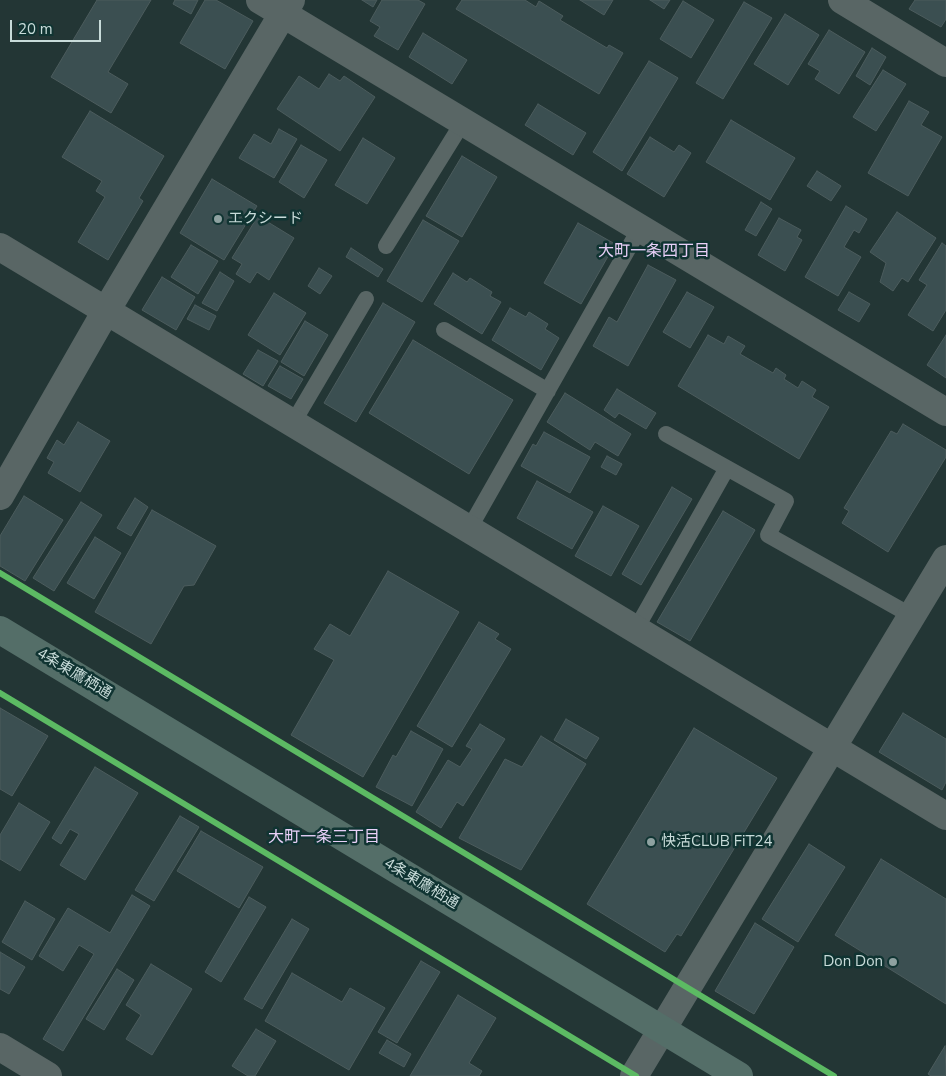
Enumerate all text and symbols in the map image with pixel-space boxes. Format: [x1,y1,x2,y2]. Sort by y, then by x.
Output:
scale bar [12,10,104,42]
text: 20 m [18,19,53,39]
place label: エクシード [228,210,303,228]
marker: エクシード [212,213,224,225]
district label: 大町一条四丁目 [598,242,710,262]
street label: 4条東鷹栖通 [33,645,115,703]
district label: 大町一条三丁目 [268,828,380,848]
place label: 快活CLUB FiT24 [661,833,772,851]
marker: 快活CLUB FiT24 [645,836,657,848]
street label: 4条東鷹栖通 [380,855,462,913]
place label: Don Don [823,953,883,971]
marker: Don Don [887,956,899,968]

